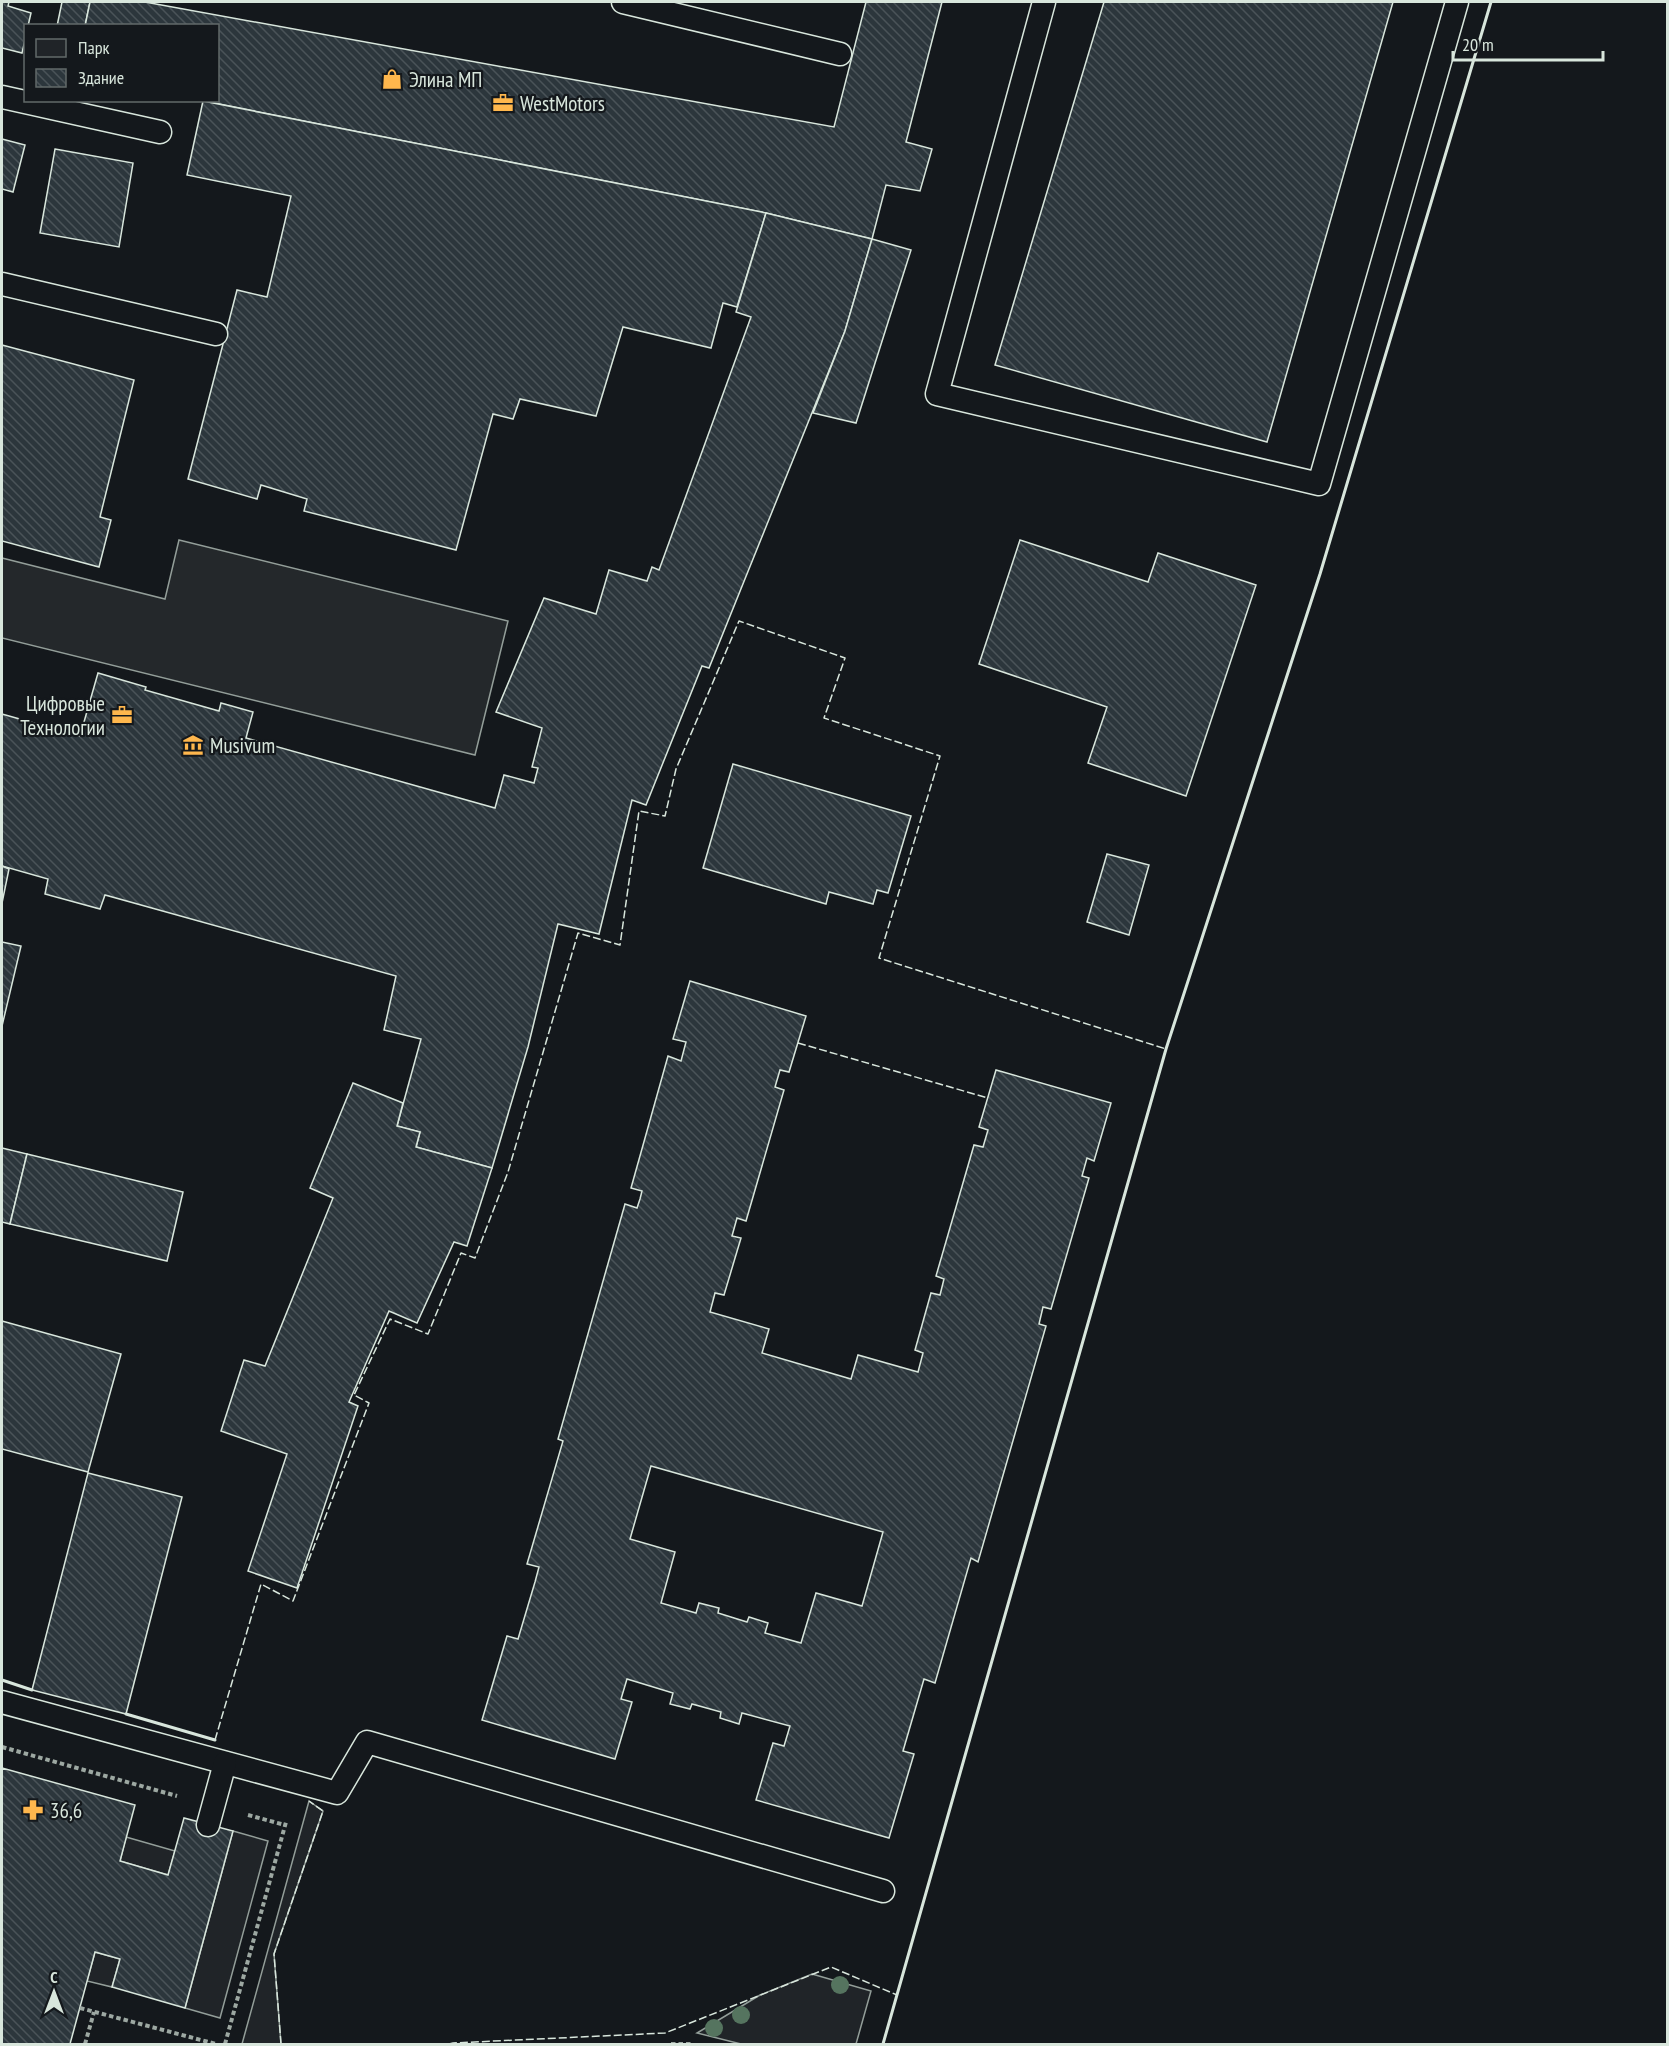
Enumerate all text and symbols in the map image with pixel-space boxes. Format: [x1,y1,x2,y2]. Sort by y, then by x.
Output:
legend [24,24,219,102]
scale bar [1453,24,1603,62]
text: 20 m [1462,33,1494,56]
text: Парк [78,36,109,59]
text: Здание [78,66,124,89]
place label: Элина МП [409,66,482,93]
shop icon: Элина МП [380,67,404,91]
place label: WestMotors [520,90,605,117]
office icon: WestMotors [491,91,515,115]
place label: Цифровые Технологии [20,690,105,741]
office icon: Цифровые Технологии [110,703,134,727]
place label: Musivum [210,732,275,759]
museum icon: Musivum [181,733,205,757]
place label: 36,6 [50,1797,82,1824]
pharmacy icon: 36,6 [21,1798,45,1822]
north arrow [24,1962,84,2022]
text: С [50,1967,58,1987]

